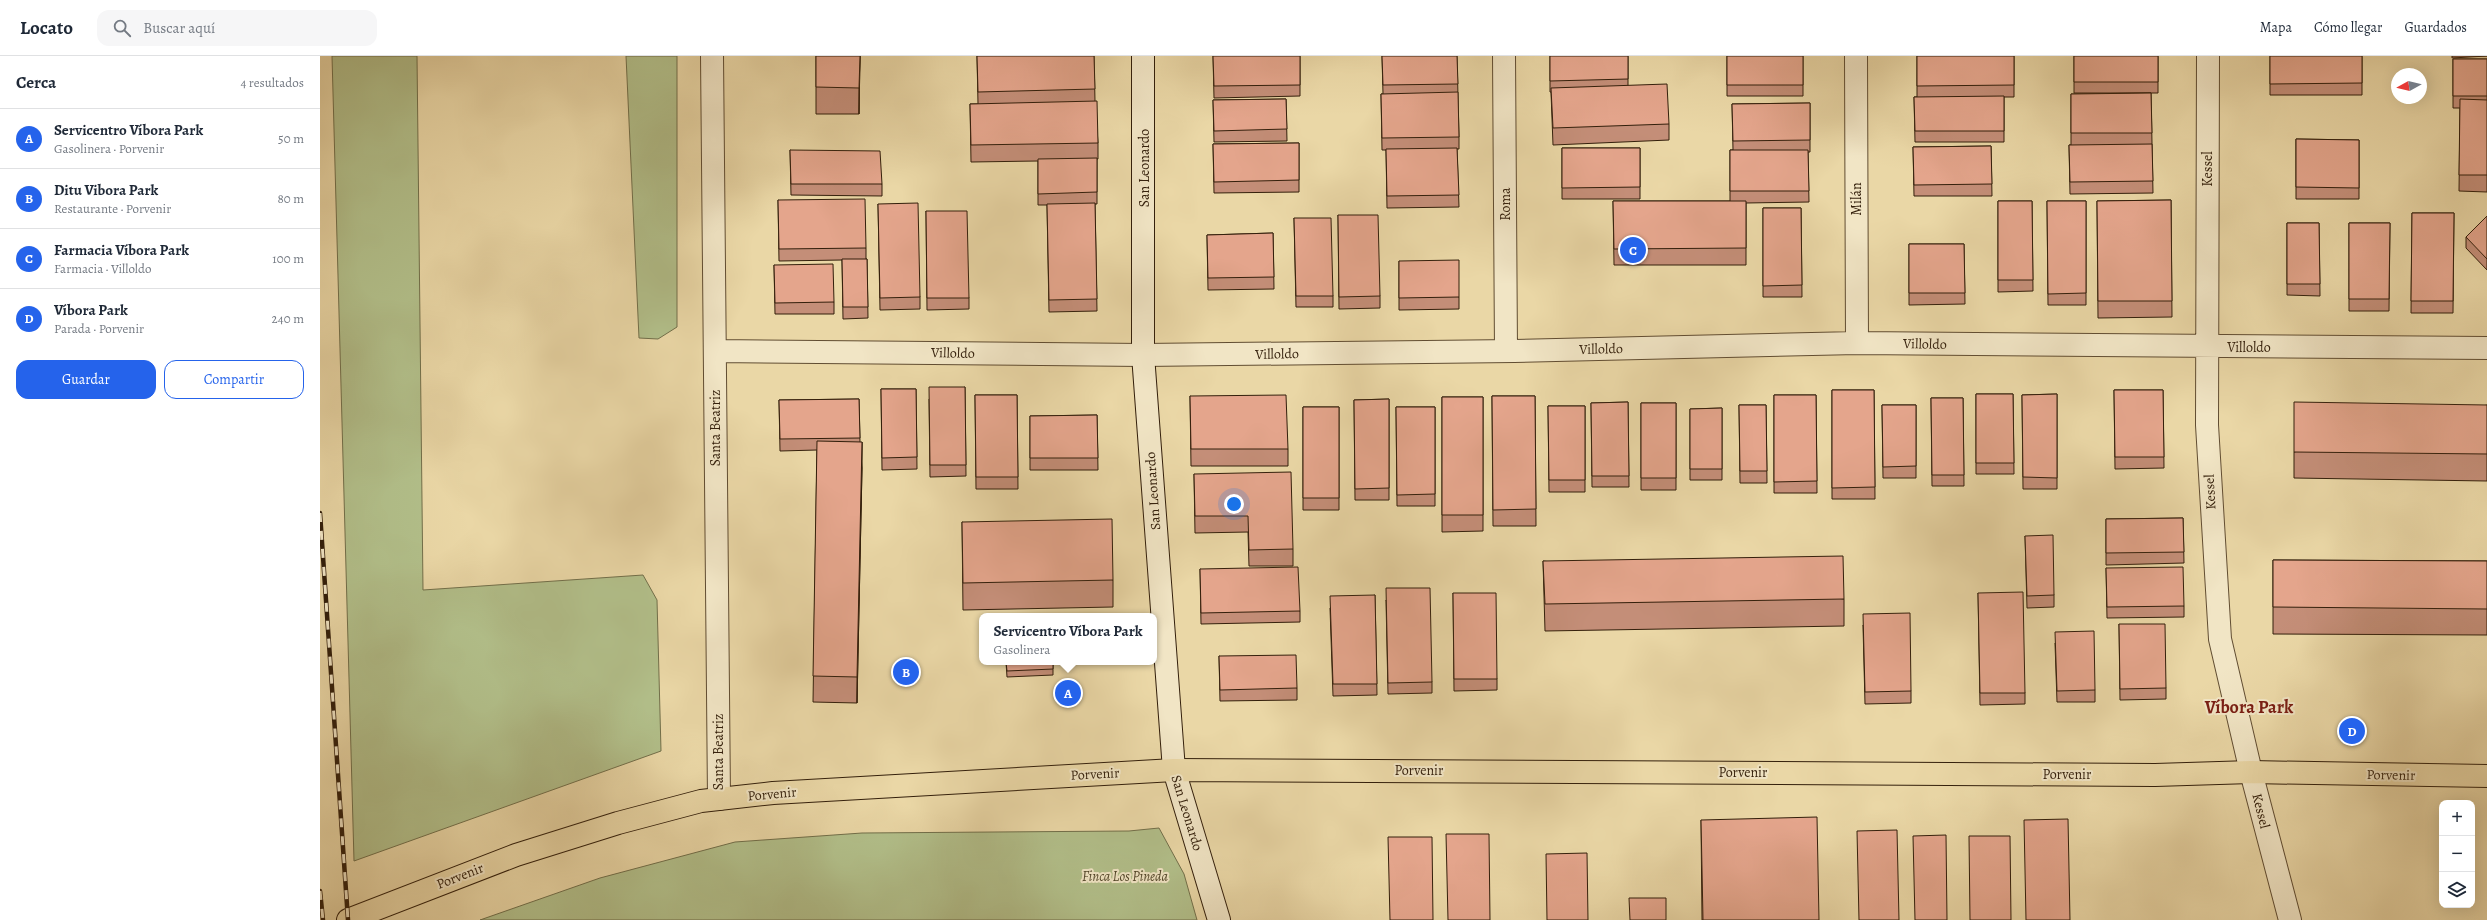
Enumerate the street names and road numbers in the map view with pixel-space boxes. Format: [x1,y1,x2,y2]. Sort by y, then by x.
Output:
street label: San Leonardo [1135,129,1154,207]
street label: Kessel [2198,151,2217,187]
street label: Milán [1847,182,1866,216]
street label: Roma [1496,187,1515,221]
street label: Villoldo [1902,334,1947,354]
street label: Villoldo [2226,338,2271,357]
street label: Villoldo [1578,339,1623,359]
street label: Villoldo [930,343,975,363]
street label: Villoldo [1254,344,1299,364]
street label: Santa Beatriz [706,390,725,466]
street label: San Leonardo [1141,451,1165,531]
street label: Kessel [2200,473,2220,510]
street label: Santa Beatriz [709,714,728,790]
street label: Porvenir [1395,761,1444,780]
street label: Porvenir [1070,763,1121,785]
street label: Porvenir [1719,763,1768,782]
street label: Porvenir [2043,765,2092,784]
street label: Porvenir [2366,765,2416,785]
street label: San Leonardo [1166,773,1208,853]
street label: Porvenir [747,782,798,806]
street label: Kessel [2247,791,2275,831]
street label: Porvenir [434,858,487,894]

